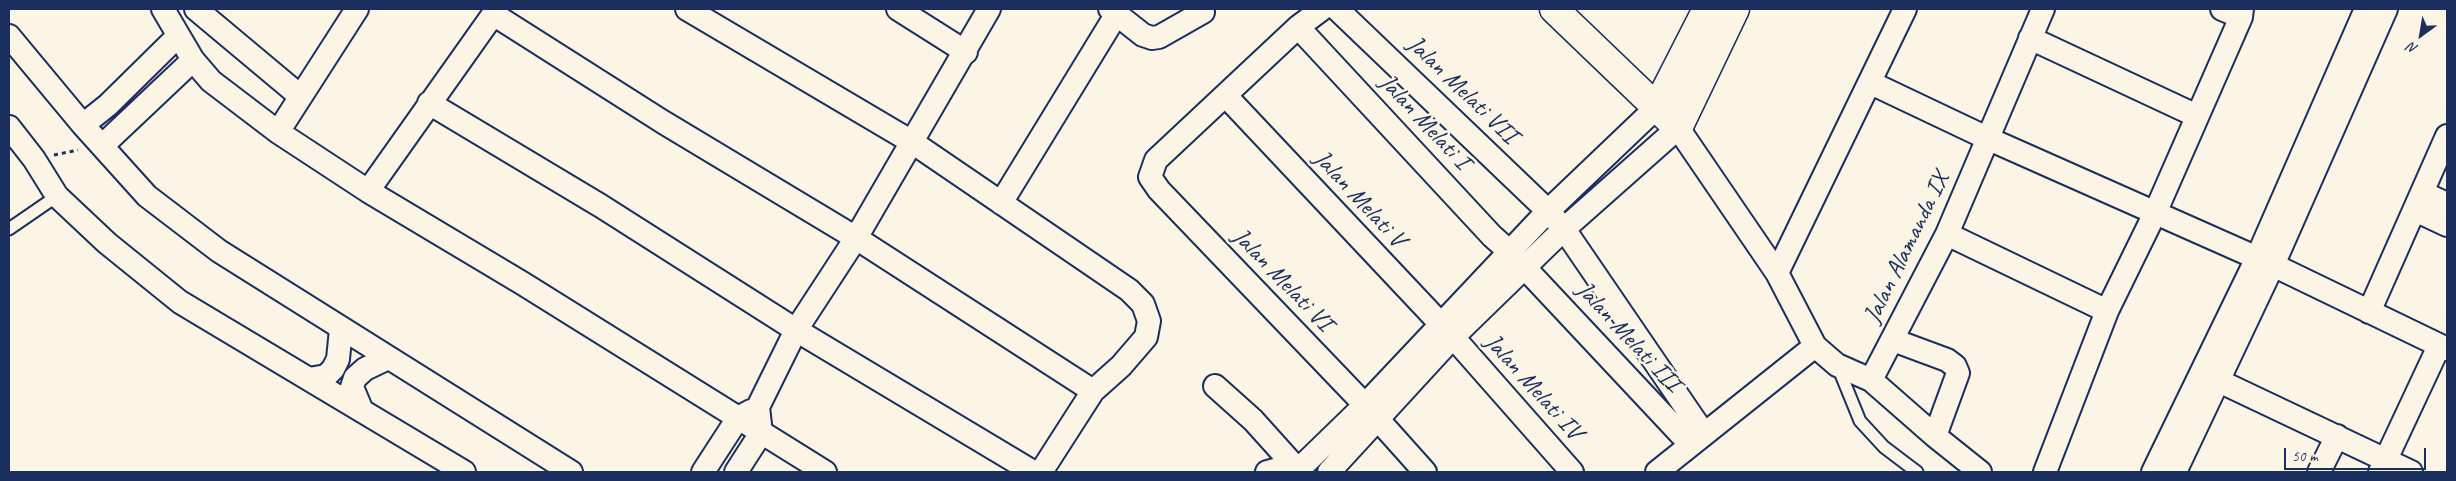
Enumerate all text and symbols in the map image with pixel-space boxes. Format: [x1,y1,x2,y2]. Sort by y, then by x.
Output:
north arrow [2396,10,2446,60]
street label: Jalan Melati VII [1400,30,1524,150]
text: N [2405,39,2421,58]
street label: Jalan Melati I [1372,68,1476,176]
street label: Jalan Melati V [1307,144,1411,254]
street label: Jalan Alamanda IX [1858,168,1956,328]
street label: Jalan Melati VI [1225,222,1339,338]
street label: Jalan Melati III [1569,276,1687,398]
street label: Jalan Melati IV [1478,328,1588,446]
scale bar [2286,438,2428,470]
text: 50 m [2292,447,2318,466]

